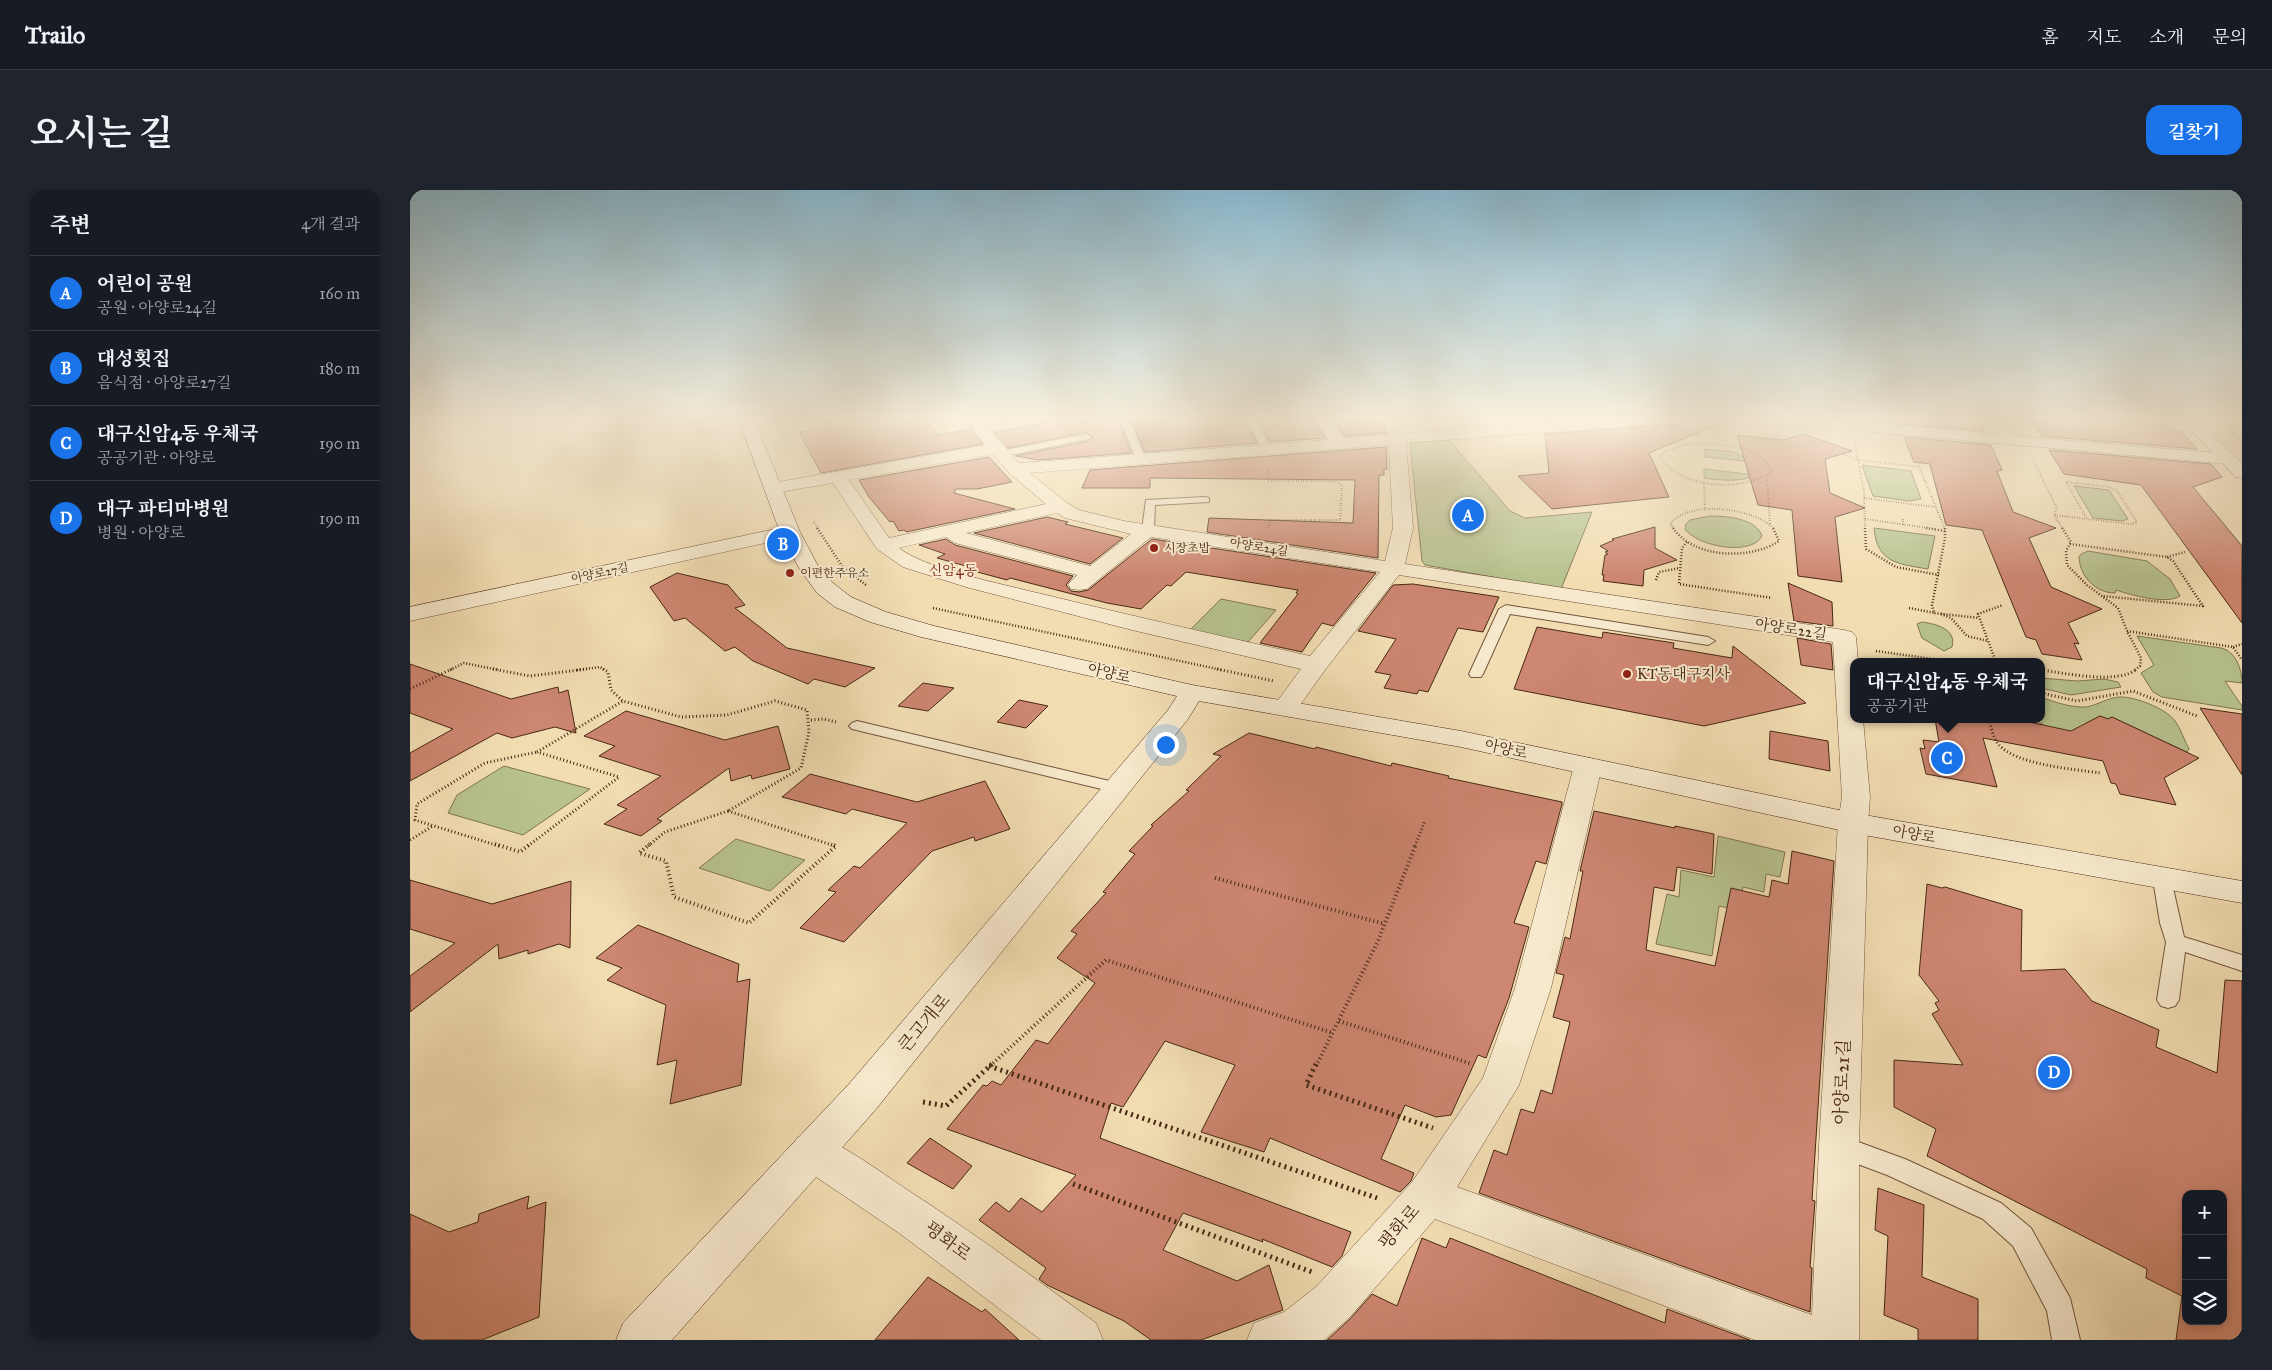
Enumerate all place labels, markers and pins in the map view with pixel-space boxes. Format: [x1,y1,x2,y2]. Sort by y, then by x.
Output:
pin: A [1452,496,1484,534]
pin: B [767,525,799,563]
place label: 시장초밥 [1164,541,1211,555]
marker: 시장초밥 [1148,542,1160,554]
place label: 이편한주유소 [800,566,870,580]
marker: 이편한주유소 [784,567,796,579]
place label: KT동대구지사 [1637,665,1731,683]
marker: KT동대구지사 [1621,668,1633,680]
pin: C [1931,739,1963,777]
pin: D [2038,1053,2070,1091]

